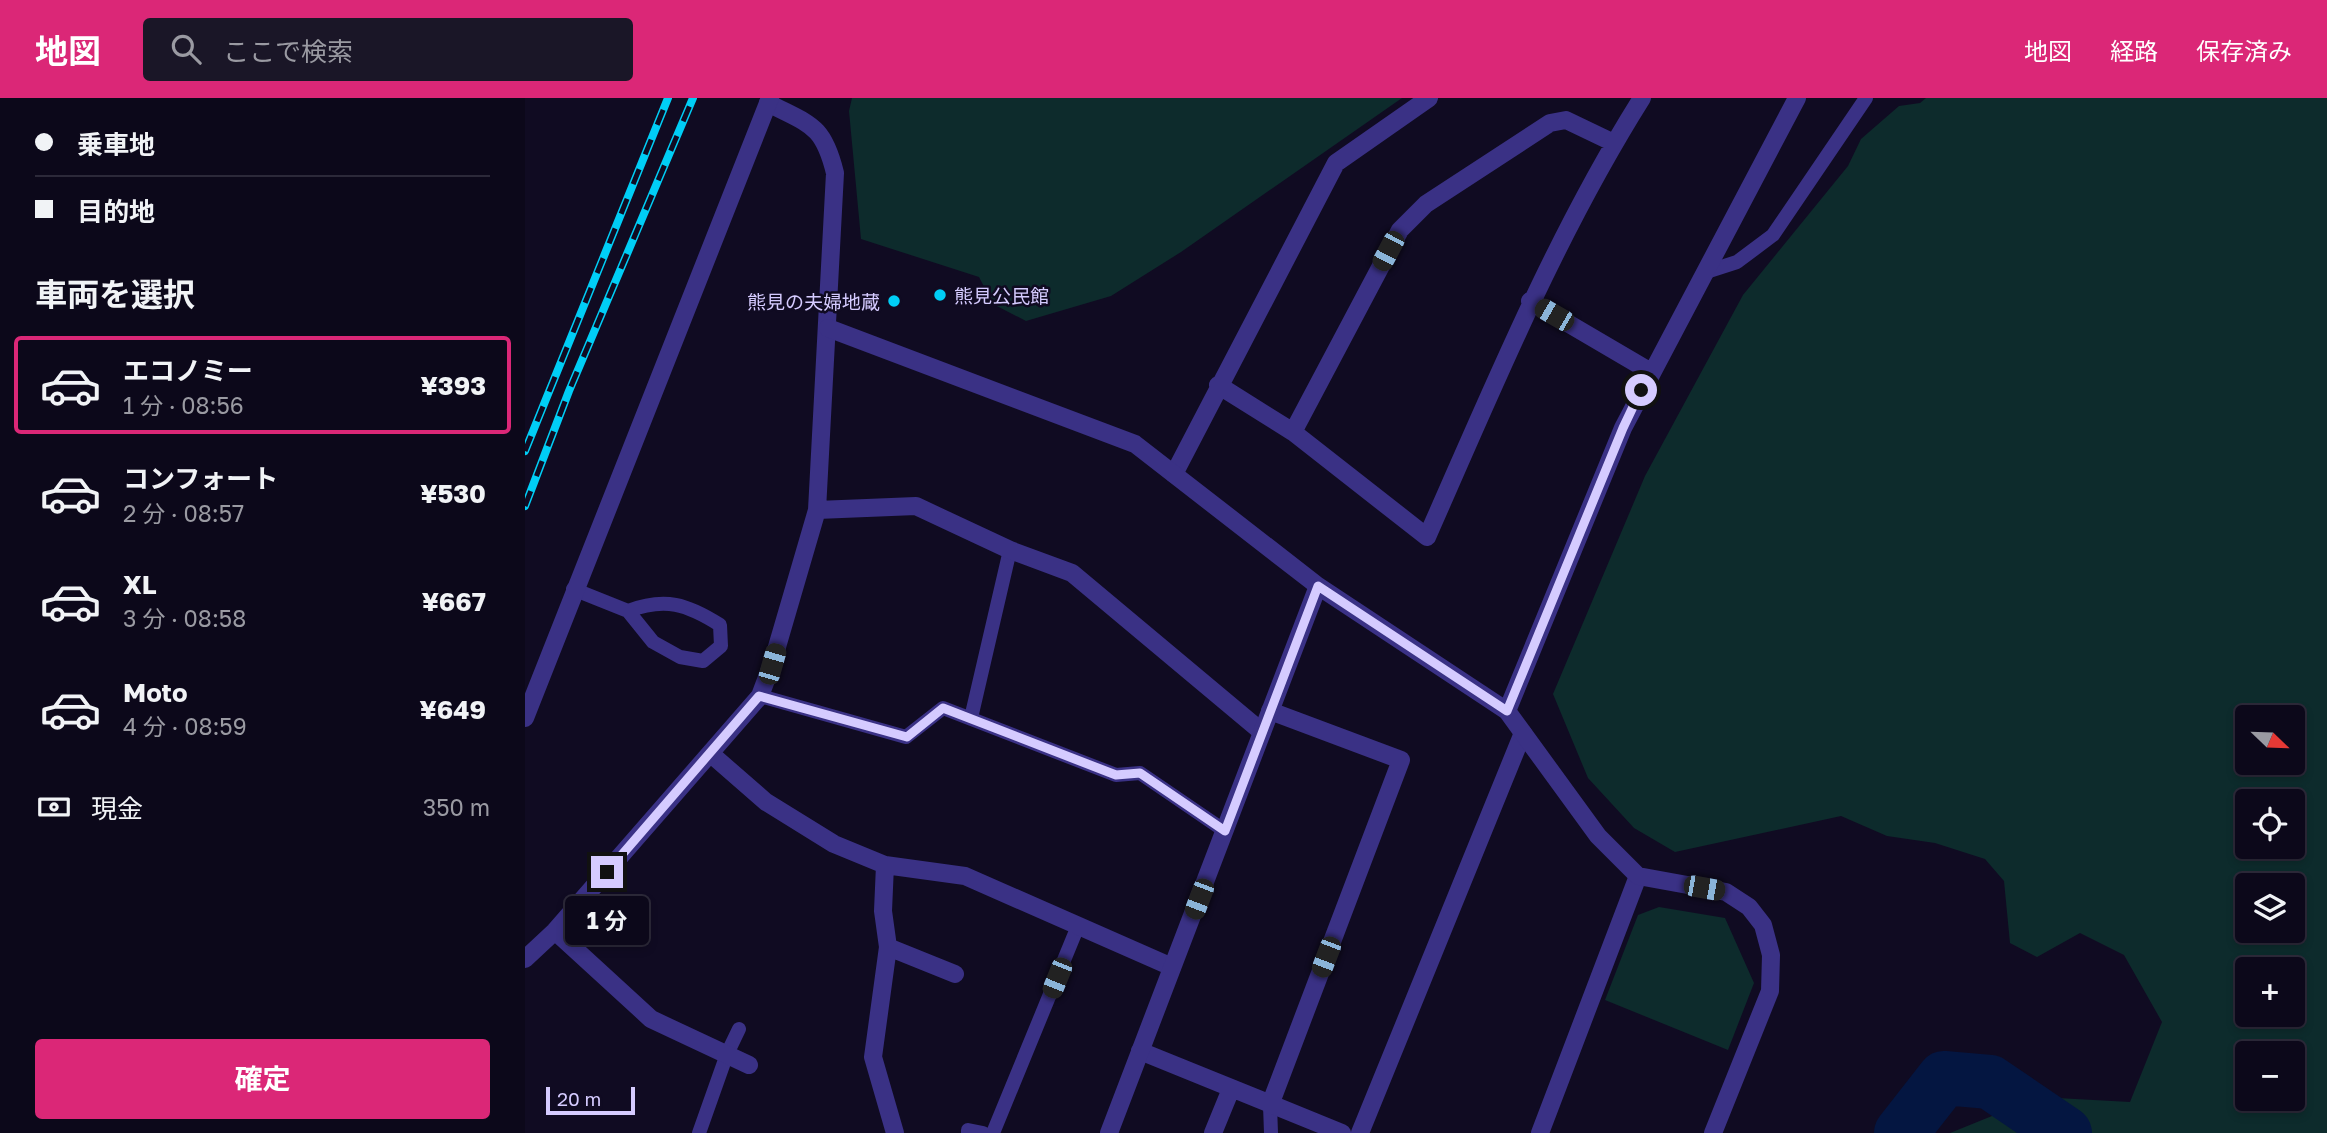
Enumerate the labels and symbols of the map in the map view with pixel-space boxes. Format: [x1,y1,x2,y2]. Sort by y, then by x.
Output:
car [1369,228,1408,274]
place label: 熊見公民館 [954,284,1049,307]
marker: 熊見公民館 [932,287,948,303]
place label: 熊見の夫婦地蔵 [747,290,880,313]
marker: 熊見の夫婦地蔵 [886,293,902,309]
car [1531,295,1578,335]
route start [1625,374,1657,406]
car [757,641,788,687]
north arrow [2235,705,2305,775]
route end [591,856,623,888]
car [1682,874,1727,902]
car [1182,876,1217,922]
callout: 1 分 [565,896,649,946]
car [1309,934,1344,980]
car [1040,955,1075,1001]
scale bar [546,1084,635,1116]

